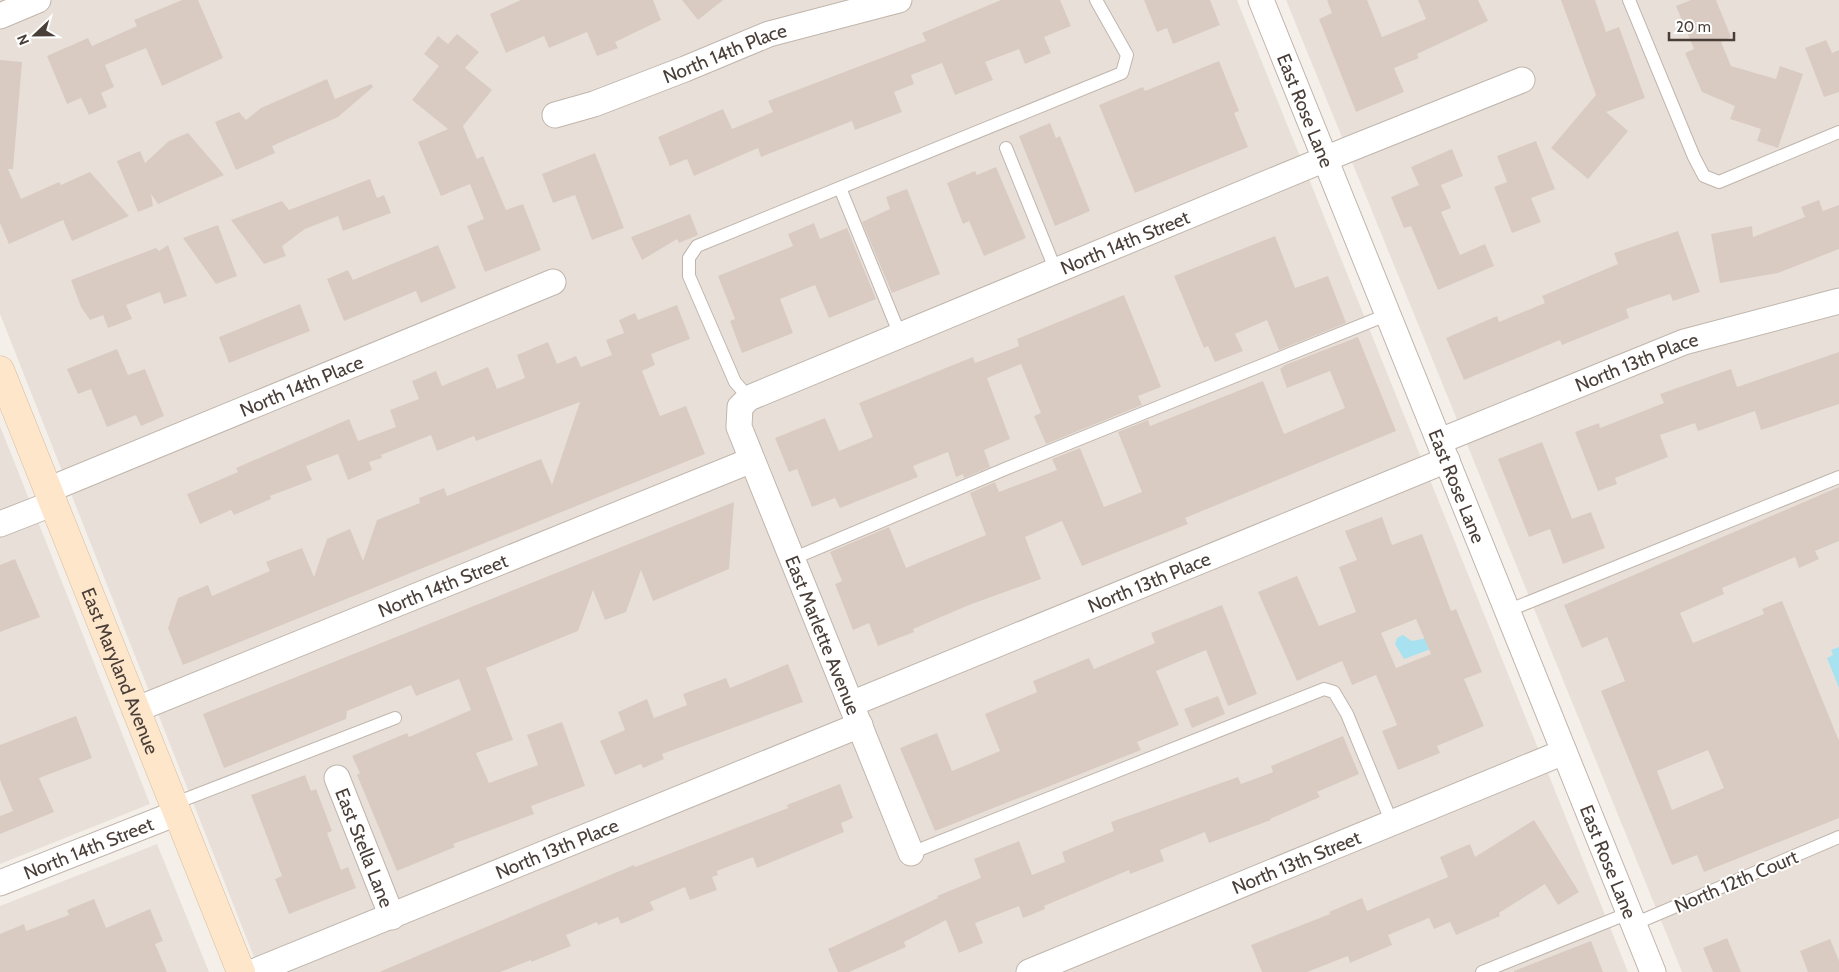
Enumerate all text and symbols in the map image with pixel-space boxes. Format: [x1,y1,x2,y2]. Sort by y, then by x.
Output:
north arrow [10,10,60,60]
scale bar [1669,10,1734,42]
text: 20 m [1676,18,1711,36]
street label: North 14th Place [660,19,789,88]
text: N [13,32,33,48]
street label: East Rose Lane [1272,50,1338,171]
street label: North 14th Street [1057,205,1194,280]
street label: North 13th Place [1572,328,1701,397]
street label: North 14th Place [236,350,367,422]
street label: East Rose Lane [1423,426,1490,547]
street label: North 13th Place [1084,547,1214,618]
street label: North 14th Street [375,549,512,622]
street label: East Marlette Avenue [780,552,865,718]
street label: East Maryland Avenue [76,584,164,758]
street label: East Stella Lane [330,785,398,911]
street label: East Rose Lane [1575,801,1641,922]
street label: North 14th Street [20,812,157,885]
street label: North 13th Place [492,813,622,884]
street label: North 13th Street [1229,826,1365,899]
street label: North 12th Court [1671,845,1802,918]

